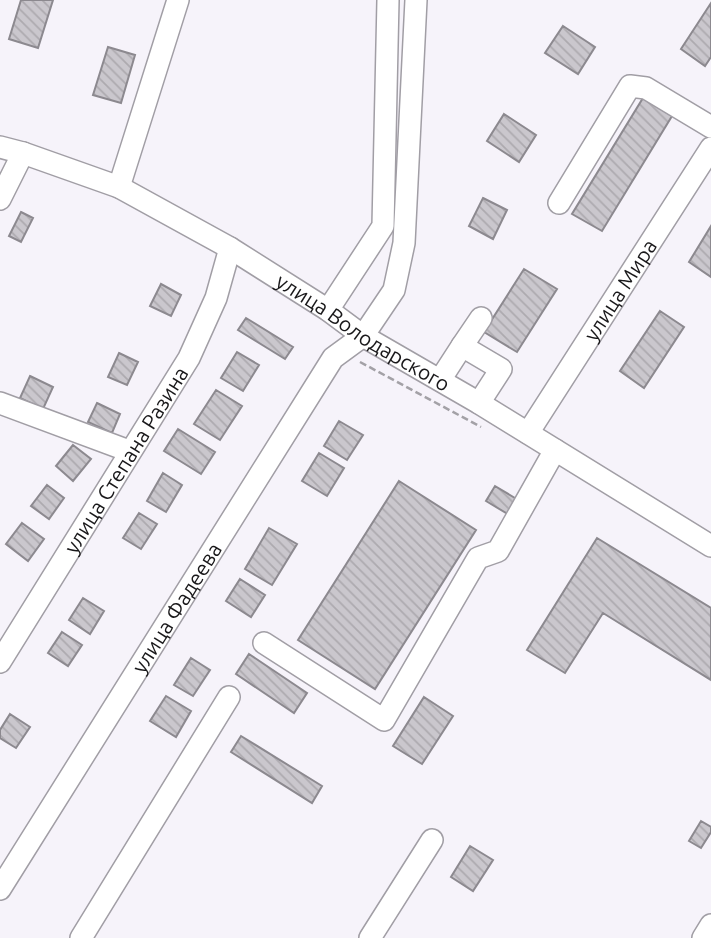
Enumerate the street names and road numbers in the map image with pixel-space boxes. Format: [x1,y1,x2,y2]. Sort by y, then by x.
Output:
street label: улица Мира [578,235,661,345]
street label: улица Володарского [272,268,455,396]
street label: улица Степана Разина [59,362,193,558]
street label: улица Фадеева [127,538,226,677]

